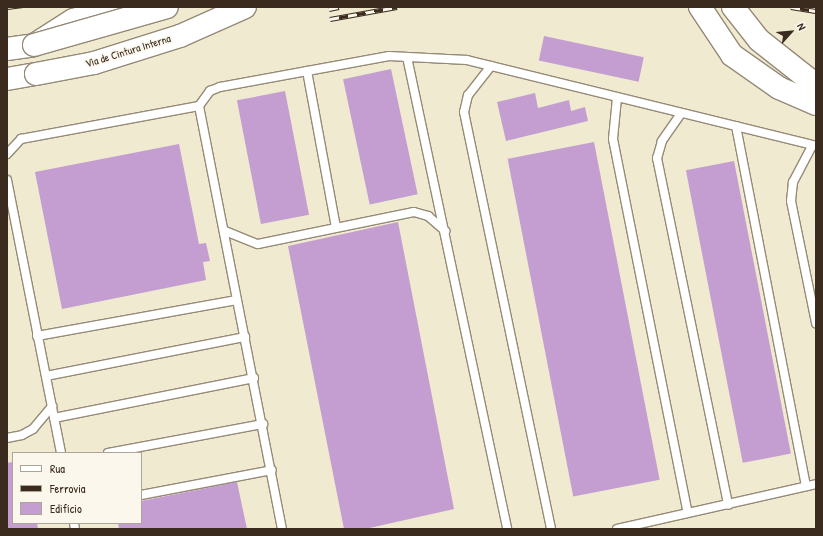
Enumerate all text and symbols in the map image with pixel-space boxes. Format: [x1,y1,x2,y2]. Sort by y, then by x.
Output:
north arrow [771,12,811,52]
text: N [794,21,809,32]
street label: Via de Cintura Interna [84,32,172,70]
legend [12,452,142,524]
text: Rua [50,460,65,477]
text: Ferrovia [50,480,86,497]
text: Edifício [50,500,82,517]

